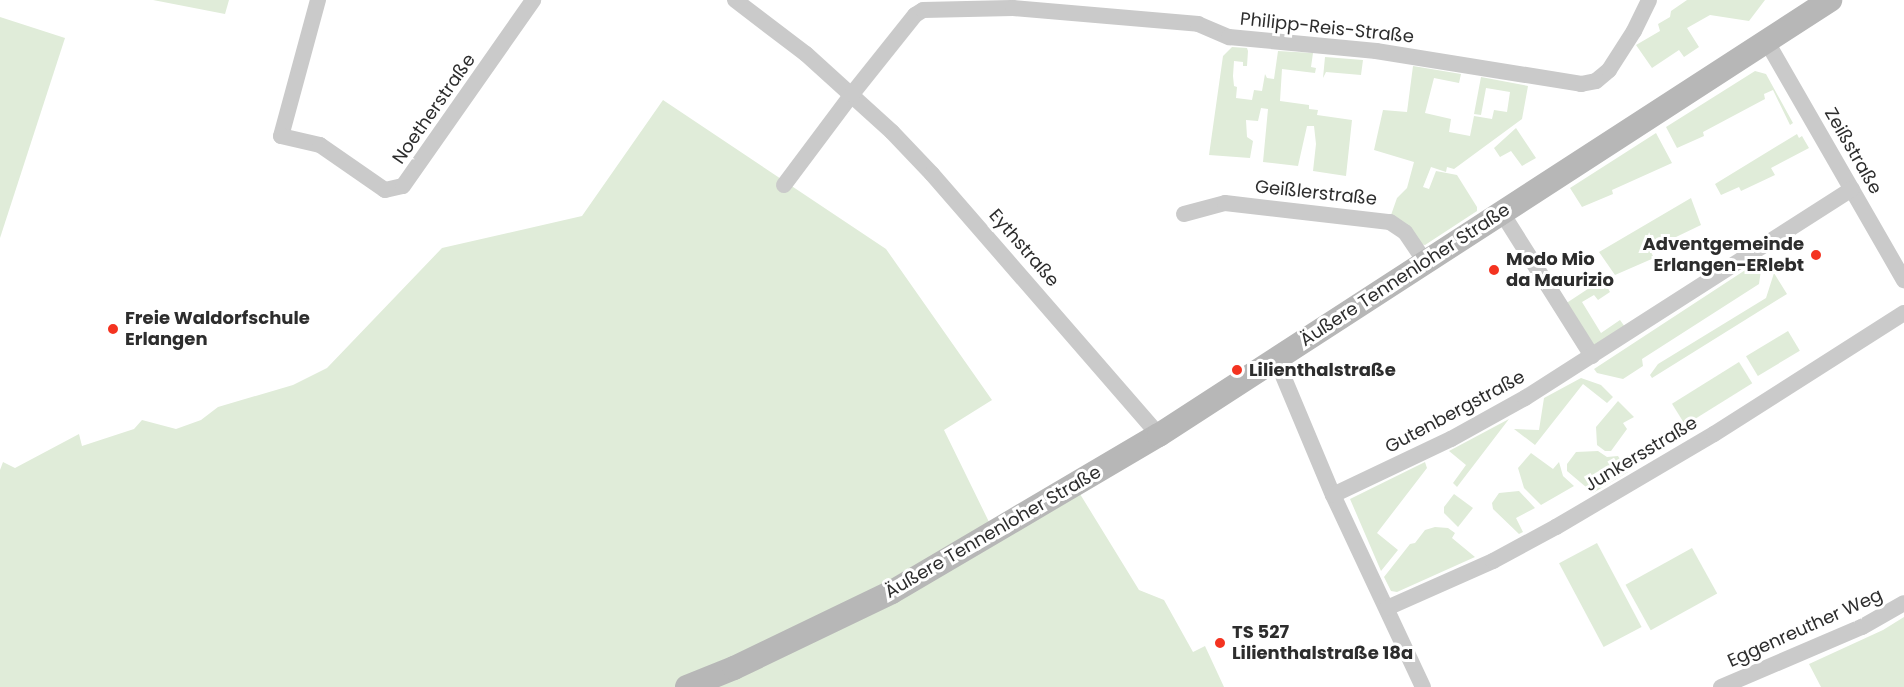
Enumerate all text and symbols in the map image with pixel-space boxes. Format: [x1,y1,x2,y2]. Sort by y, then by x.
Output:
street label: Philipp-Reis-Straße [1239,8,1415,48]
street label: Noetherstraße [388,50,480,168]
street label: Zeißstraße [1820,104,1886,198]
street label: Geißlerstraße [1254,176,1378,210]
street label: Äußere Tennenloher Straße [1296,199,1514,351]
street label: Eythstraße [984,205,1064,291]
place label: Adventgemeinde Erlangen-ERlebt [1643,234,1804,276]
marker: Adventgemeinde Erlangen-ERlebt [1809,248,1823,262]
place label: Modo Mio da Maurizio [1506,249,1614,292]
marker: Modo Mio da Maurizio [1487,263,1501,277]
place label: Freie Waldorfschule Erlangen [125,308,310,350]
marker: Freie Waldorfschule Erlangen [106,322,120,336]
place label: Lilienthalstraße [1249,359,1396,381]
marker: Lilienthalstraße [1230,363,1244,377]
street label: Gutenbergstraße [1381,366,1529,458]
street label: Junkersstraße [1581,412,1701,496]
street label: Äußere Tennenloher Straße [881,461,1105,603]
street label: Eggenreuther Weg [1724,584,1886,672]
place label: TS 527 Lilienthalstraße 18a [1232,622,1413,664]
marker: TS 527 Lilienthalstraße 18a [1213,636,1227,650]

